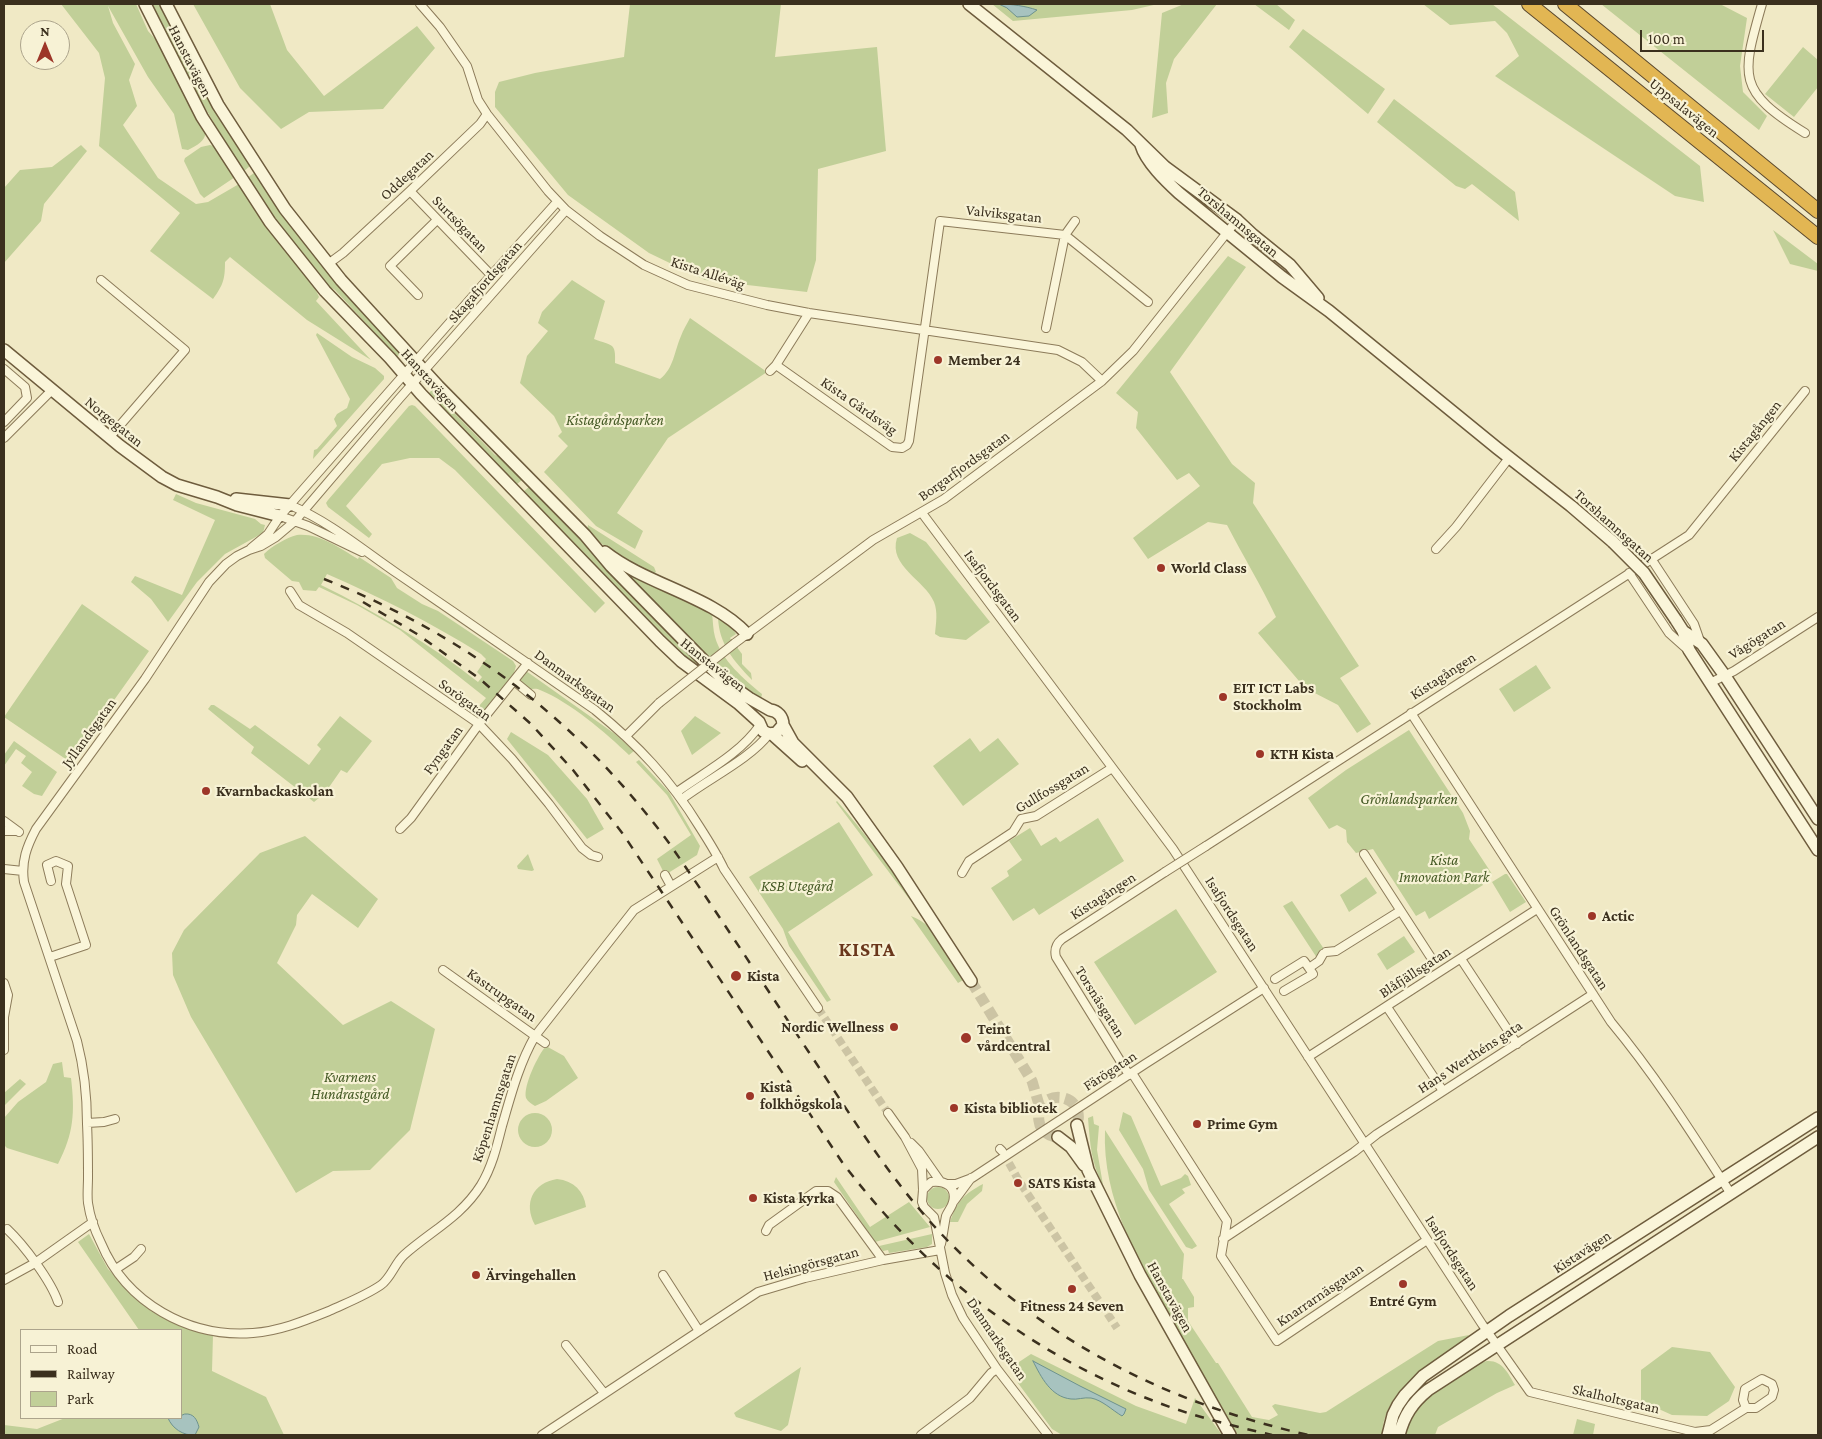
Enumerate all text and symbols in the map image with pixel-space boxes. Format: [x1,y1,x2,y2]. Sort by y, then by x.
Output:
north arrow [20,20,70,70]
scale bar [1642,20,1766,52]
street label: Hanstavägen [164,22,216,100]
text: N [40,23,50,39]
text: 100 m [1648,31,1685,47]
street label: Uppsalavägen [1645,74,1723,142]
street label: Oddegatan [377,146,437,204]
street label: Torshamnsgatan [1193,183,1283,261]
street label: Surtsögatan [428,192,492,256]
street label: Valviksgatan [965,201,1043,227]
street label: Skagafjordsgatan [444,237,526,327]
street label: Kista Alléväg [669,253,747,293]
street label: Hanstavägen [397,345,463,415]
place label: Member 24 [948,351,1020,369]
marker: Member 24 [932,354,944,366]
street label: Kista Gårdsväg [817,373,901,439]
street label: Norgegatan [81,393,147,451]
street label: Kistagången [1725,396,1785,466]
park label: Kistagårdsparken [566,411,664,429]
street label: Borgarfjordsgatan [915,427,1013,505]
street label: Torshamnsgatan [1570,485,1658,567]
street label: Isafjordsgatan [960,546,1026,626]
place label: World Class [1171,559,1247,577]
marker: World Class [1155,562,1167,574]
street label: Vågögatan [1725,615,1789,663]
street label: Hanstavägen [677,634,749,696]
street label: Danmarksgatan [531,645,619,717]
street label: Kistagången [1407,648,1479,704]
street label: Sorögatan [435,675,495,725]
place label: EIT ICT Labs Stockholm [1233,679,1314,714]
marker: EIT ICT Labs Stockholm [1217,691,1229,703]
street label: Jyllandsgatan [58,695,120,771]
street label: Fyngatan [419,722,467,778]
place label: KTH Kista [1270,745,1334,763]
marker: KTH Kista [1254,748,1266,760]
street label: Gullfossgatan [1012,759,1092,817]
place label: Kvarnbackaskolan [216,782,334,800]
marker: Kvarnbackaskolan [200,785,212,797]
park label: Grönlandsparken [1360,790,1458,808]
park label: Kista Innovation Park [1399,851,1489,886]
street label: Kistagången [1067,868,1139,924]
street label: Isafjordsgatan [1201,873,1263,955]
park label: KSB Utegård [761,877,833,895]
street label: Grönlandsgatan [1545,903,1613,993]
place label: Actic [1602,907,1634,925]
marker: Actic [1586,910,1598,922]
district label: KISTA [838,938,896,962]
street label: Blåfjällsgatan [1376,942,1454,1002]
street label: Torsnäsgatan [1071,963,1129,1041]
street label: Kastrupgatan [463,964,541,1026]
place label: Kista [747,967,780,985]
marker: Kista [729,969,743,983]
street label: Hans Werthéns gata [1414,1017,1526,1097]
place label: Nordic Wellness [781,1018,884,1036]
place label: Teint vårdcentral [977,1020,1050,1055]
marker: Nordic Wellness [888,1021,900,1033]
marker: Teint vårdcentral [959,1031,973,1045]
street label: Färögatan [1080,1047,1140,1095]
street label: Köpenhamnsgatan [468,1051,520,1165]
park label: Kvarnens Hundrastgård [311,1068,389,1103]
place label: Kista folkhögskola [760,1078,843,1113]
marker: Kista folkhögskola [744,1090,756,1102]
place label: Kista bibliotek [964,1099,1057,1117]
marker: Kista bibliotek [948,1102,960,1114]
place label: Prime Gym [1207,1115,1278,1133]
marker: Prime Gym [1191,1118,1203,1130]
place label: SATS Kista [1028,1174,1096,1192]
marker: SATS Kista [1012,1177,1024,1189]
place label: Kista kyrka [763,1189,835,1207]
marker: Kista kyrka [747,1192,759,1204]
street label: Isafjordsgatan [1421,1212,1483,1294]
street label: Kistavägen [1550,1227,1614,1277]
street label: Helsingörsgatan [761,1243,861,1285]
street label: Hanstavägen [1143,1258,1197,1336]
street label: Knarrarnäsgatan [1273,1259,1367,1331]
place label: Ärvingehallen [486,1266,576,1284]
marker: Ärvingehallen [470,1269,482,1281]
marker: Entré Gym [1397,1278,1409,1290]
marker: Fitness 24 Seven [1066,1283,1078,1295]
place label: Entré Gym [1369,1292,1437,1310]
street label: Danmarksgatan [963,1294,1031,1384]
place label: Fitness 24 Seven [1020,1297,1124,1315]
legend [20,1329,182,1419]
text: Road [67,1341,97,1357]
text: Railway [67,1366,115,1382]
street label: Skalholtsgatan [1571,1380,1661,1418]
text: Park [67,1391,94,1407]

